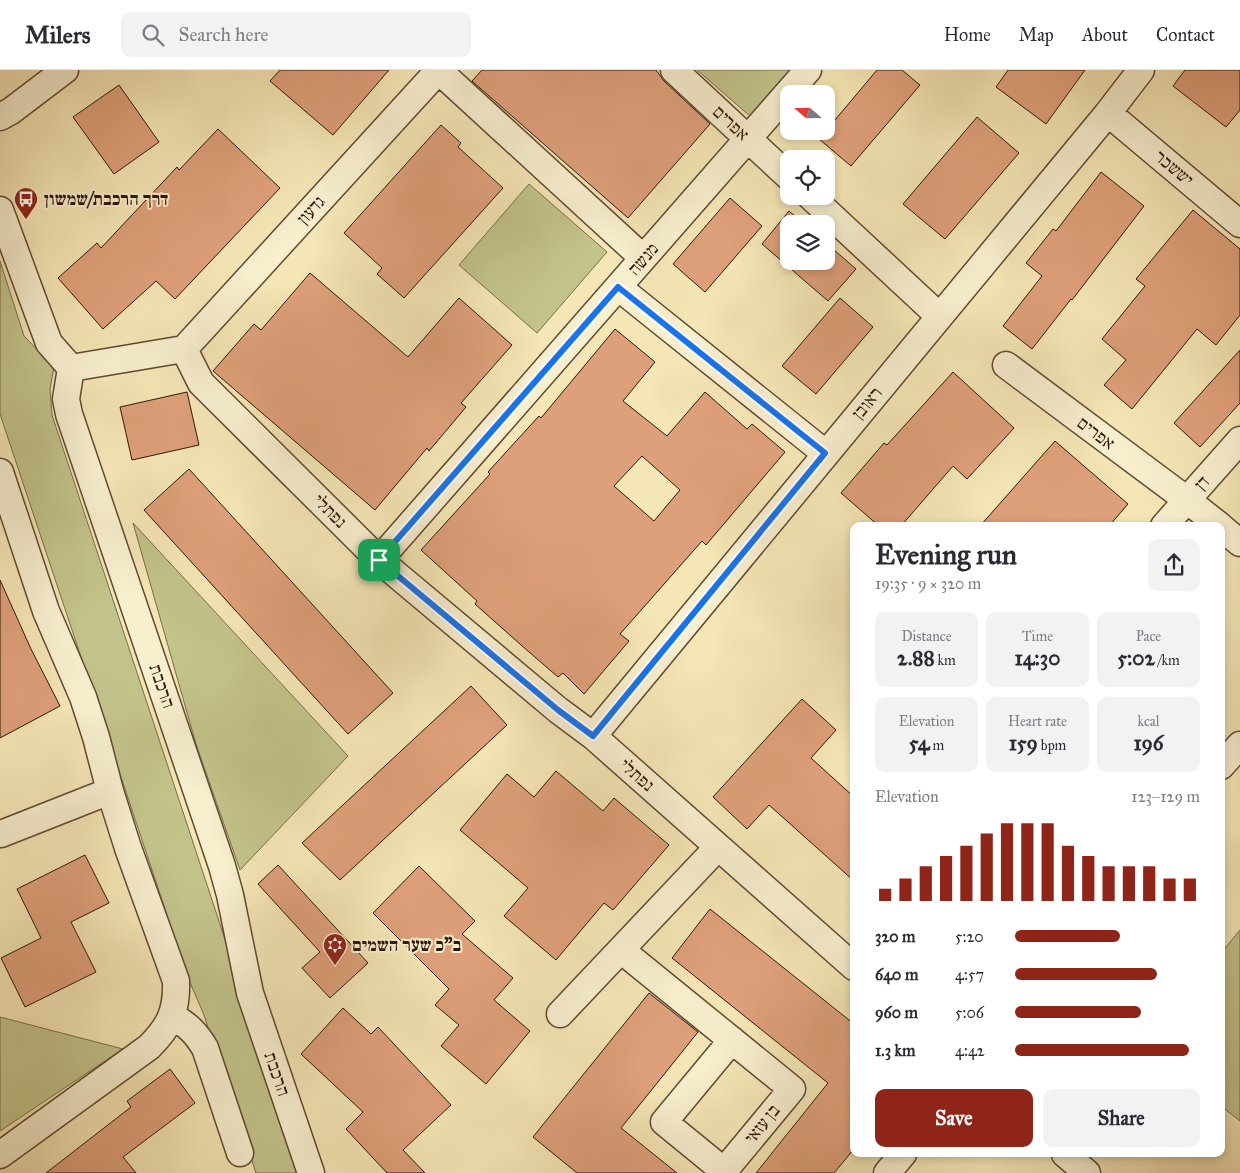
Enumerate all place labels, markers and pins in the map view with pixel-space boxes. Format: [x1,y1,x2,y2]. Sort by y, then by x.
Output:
bus stop icon: דרך הרכבת/שמשון [13,186,39,220]
place label: דרך הרכבת/שמשון [44,188,168,210]
pin [358,539,400,581]
synagogue icon: ב"כ שער השמים [322,932,348,966]
place label: ב"כ שער השמים [352,934,461,956]

